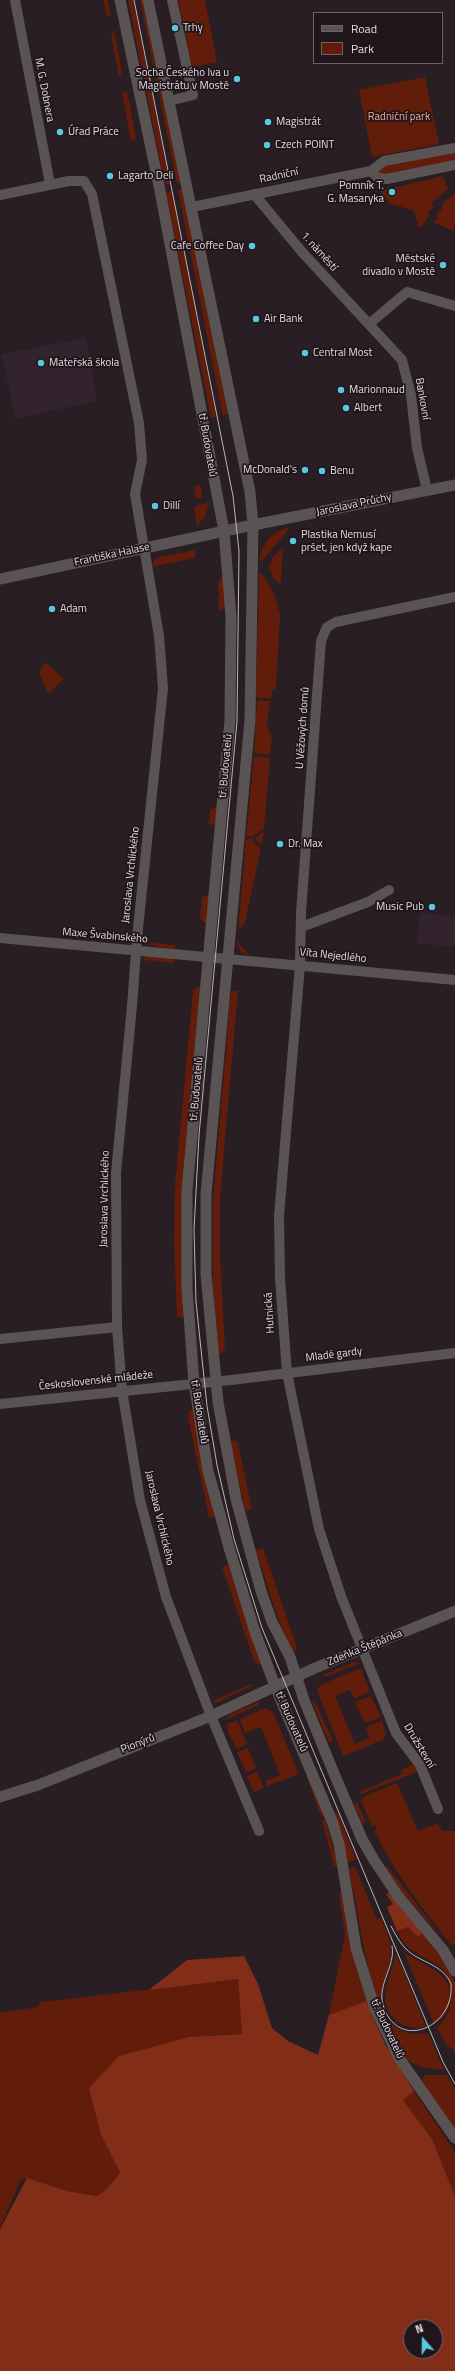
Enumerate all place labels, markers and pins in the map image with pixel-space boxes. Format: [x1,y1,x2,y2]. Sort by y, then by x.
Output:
place label: Trhy [183,21,203,35]
marker: Trhy [170,23,180,33]
place label: Socha Českého lva u Magistrátu v Mostě [136,66,229,92]
marker: Socha Českého lva u Magistrátu v Mostě [232,74,242,84]
place label: Magistrát [276,115,321,129]
marker: Magistrát [263,117,273,127]
place label: Úřad Práce [68,125,119,139]
marker: Úřad Práce [55,127,65,137]
place label: Czech POINT [275,138,334,152]
marker: Czech POINT [262,140,272,150]
place label: Lagarto Deli [118,169,173,183]
marker: Lagarto Deli [105,171,115,181]
place label: Pomník T. G. Masaryka [327,179,384,205]
marker: Pomník T. G. Masaryka [387,187,397,197]
place label: Cafe Coffee Day [171,239,244,253]
marker: Cafe Coffee Day [247,241,257,251]
place label: Městské divadlo v Mostě [362,252,435,278]
marker: Městské divadlo v Mostě [438,260,448,270]
place label: Air Bank [264,312,303,326]
marker: Air Bank [251,314,261,324]
place label: Central Most [313,346,372,360]
marker: Central Most [300,348,310,358]
place label: Mateřská škola [49,356,119,370]
marker: Mateřská škola [36,358,46,368]
place label: Marionnaud [349,383,405,397]
marker: Marionnaud [336,385,346,395]
place label: Albert [354,401,382,415]
marker: Albert [341,403,351,413]
place label: McDonald's [243,463,297,477]
place label: Benu [330,464,354,478]
marker: McDonald's [300,465,310,475]
marker: Benu [317,466,327,476]
place label: Dillí [163,499,180,513]
marker: Dillí [150,501,160,511]
place label: Plastika Nemusí pršet, jen když kape [301,528,392,554]
marker: Plastika Nemusí pršet, jen když kape [288,536,298,546]
place label: Adam [60,602,87,616]
marker: Adam [47,604,57,614]
place label: Dr. Max [288,837,323,851]
marker: Dr. Max [275,839,285,849]
place label: Music Pub [376,900,424,914]
marker: Music Pub [427,902,437,912]

